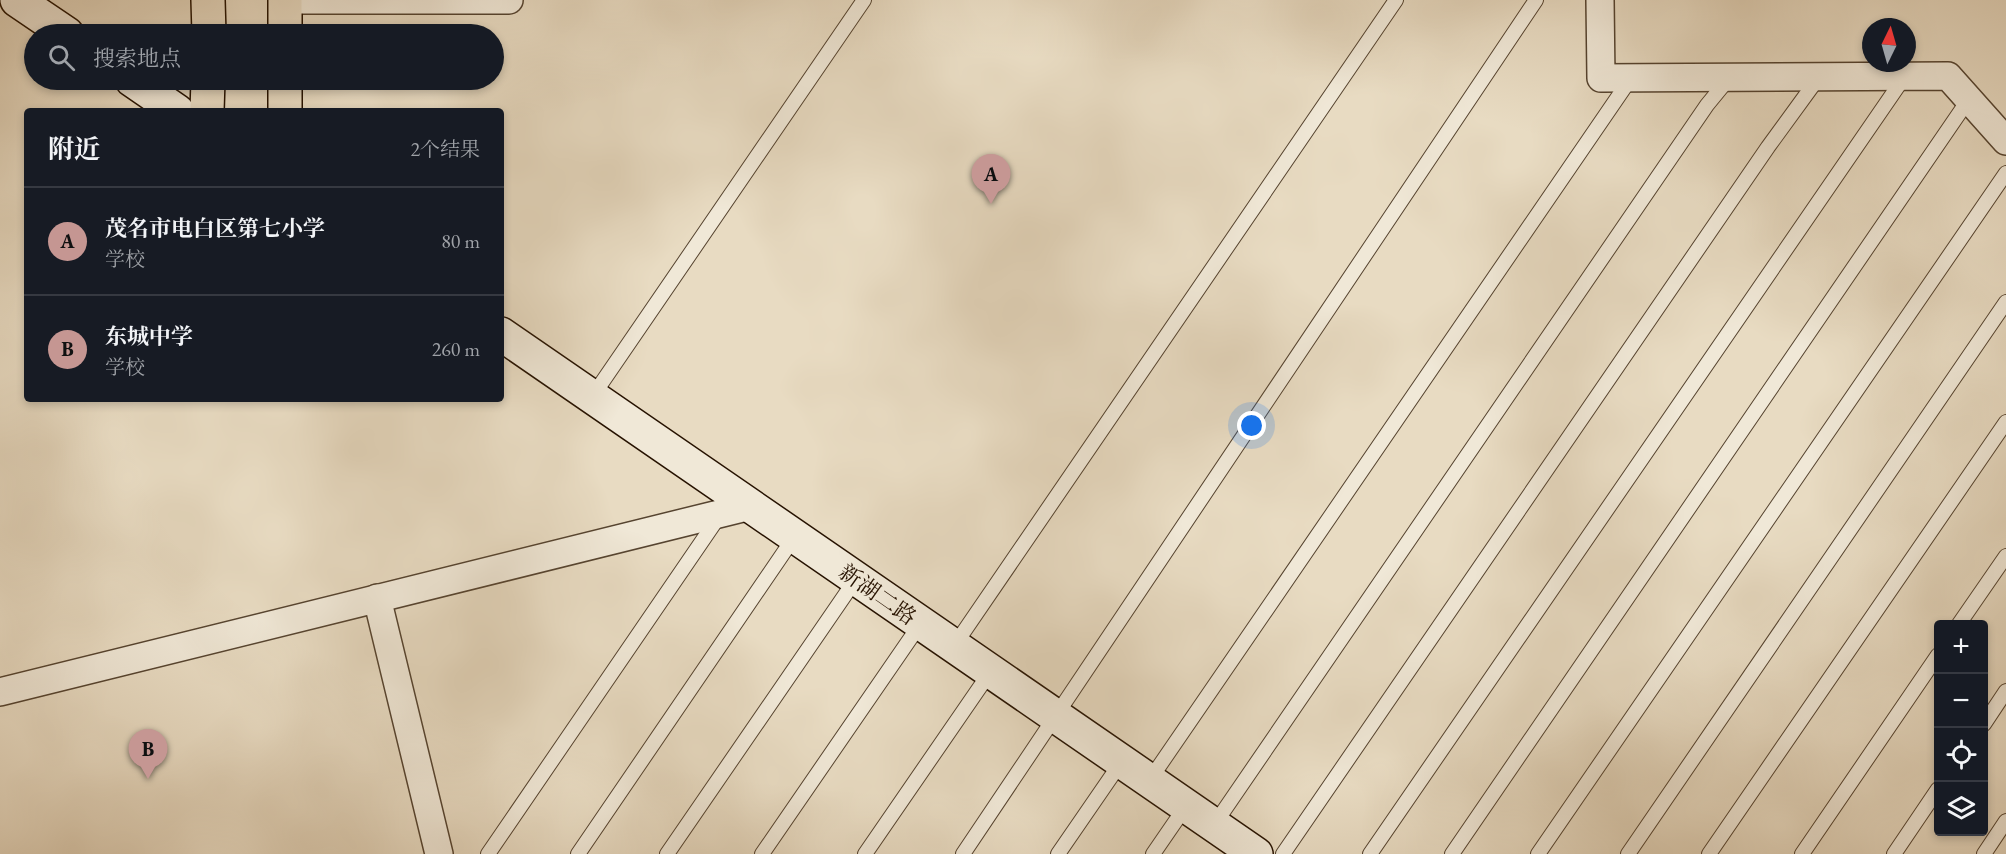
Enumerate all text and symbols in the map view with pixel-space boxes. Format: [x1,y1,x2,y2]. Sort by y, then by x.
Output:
north arrow [1862,18,1916,72]
search box [24,24,504,90]
icon: search [45,41,78,74]
text: 搜索地点 [93,44,181,73]
text: 附近 [48,132,100,166]
text: 2个结果 [410,136,480,162]
pin: A [972,154,1010,204]
text: 茂名市电白区第七小学 [105,214,325,243]
text: A [60,228,75,254]
text: 80 m [441,228,480,254]
text: 学校 [105,246,145,272]
text: 东城中学 [105,322,193,351]
text: B [61,336,74,362]
text: 260 m [432,336,480,362]
text: 学校 [105,354,145,380]
your location [1237,411,1266,440]
street label: 新湖二路 [833,557,922,632]
map controls [1934,620,1988,836]
button: + [1934,620,1988,674]
button: − [1934,674,1988,728]
button: locate [1934,728,1988,782]
pin: B [128,730,168,779]
button: layers [1934,782,1988,836]

